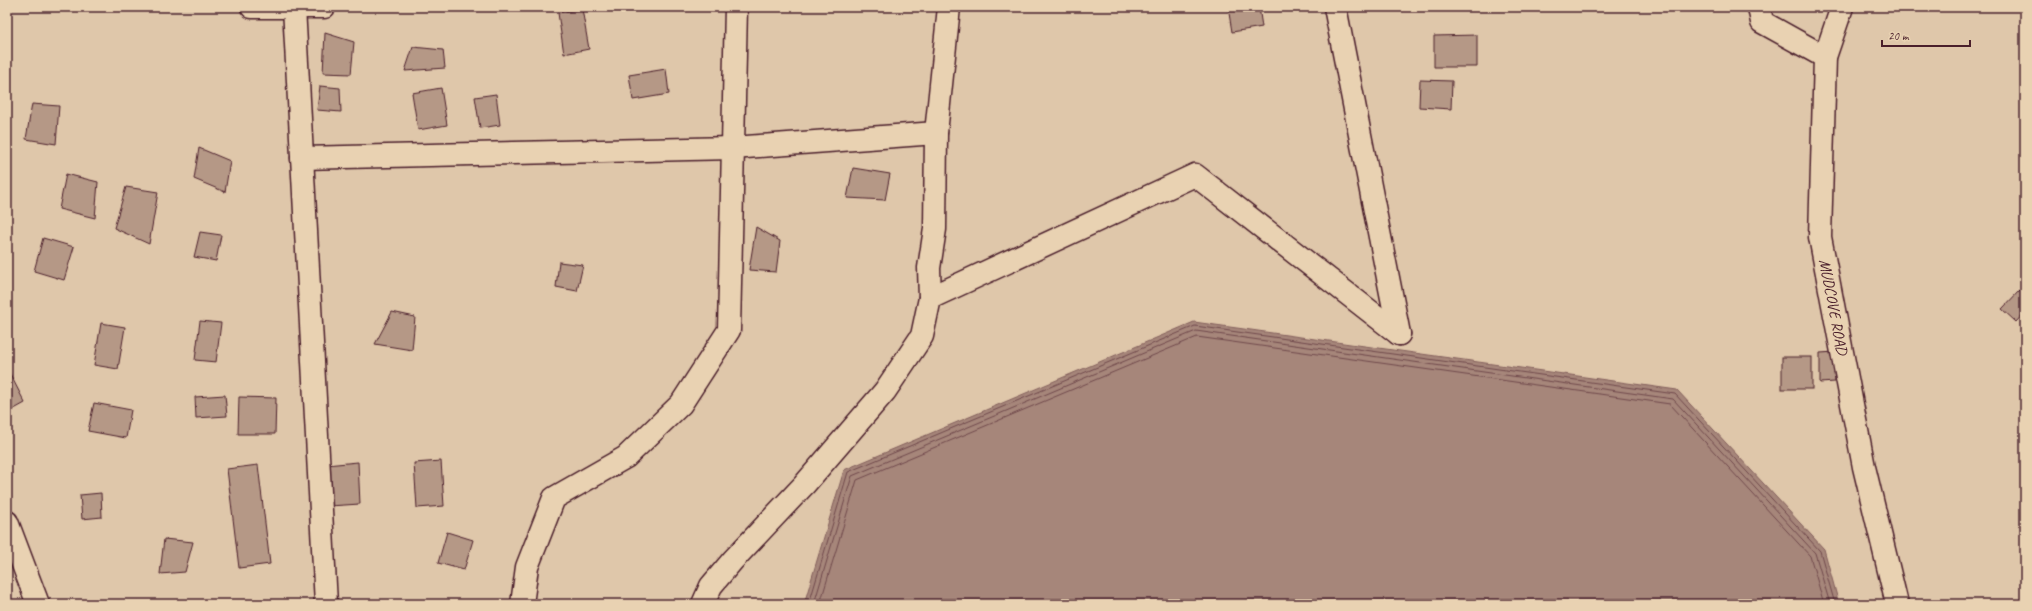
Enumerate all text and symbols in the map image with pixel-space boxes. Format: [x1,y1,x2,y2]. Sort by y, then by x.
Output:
scale bar [1882,22,1970,48]
text: 20 m [1888,28,1910,44]
street label: MUDCOVE ROAD [1814,257,1853,358]

